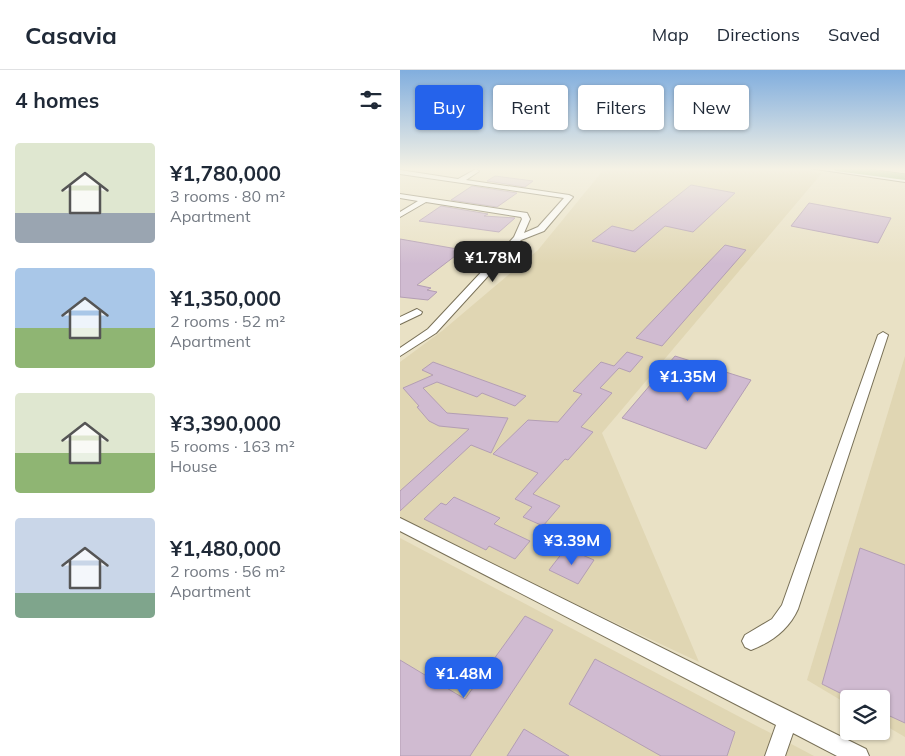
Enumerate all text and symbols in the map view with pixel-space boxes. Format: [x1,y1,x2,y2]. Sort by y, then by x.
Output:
text: Casavia [25,20,117,50]
text: Map [652,23,689,46]
text: Directions [717,23,800,46]
text: Saved [828,23,880,46]
chip: Buy [415,85,483,130]
chip: Rent [493,85,568,130]
chip: Filters [578,85,664,130]
chip: New [674,85,749,130]
icon: filters [357,86,385,114]
text: 4 homes [15,87,99,113]
text: ¥1,780,000 [170,160,281,186]
icon: home [55,163,115,223]
text: 3 rooms · 80 m² [170,186,285,206]
text: Apartment [170,206,251,226]
pin: ¥1.78M [452,240,534,283]
text: ¥1.78M [465,247,521,267]
text: ¥1,350,000 [170,285,281,311]
icon: home [55,288,115,348]
text: 2 rooms · 52 m² [170,311,285,331]
text: Apartment [170,331,251,351]
pin: ¥1.35M [647,360,729,402]
text: ¥1.35M [660,366,716,386]
text: ¥3,390,000 [170,410,281,436]
icon: home [55,413,115,473]
text: 5 rooms · 163 m² [170,436,295,456]
text: House [170,456,217,476]
pin: ¥3.39M [531,524,613,566]
text: ¥3.39M [544,530,600,550]
text: ¥1,480,000 [170,535,281,561]
icon: home [55,538,115,598]
text: 2 rooms · 56 m² [170,561,285,581]
text: Apartment [170,581,251,601]
pin: ¥1.48M [423,656,505,699]
text: ¥1.48M [436,663,492,683]
map controls [840,690,890,740]
button: layers [840,690,890,740]

